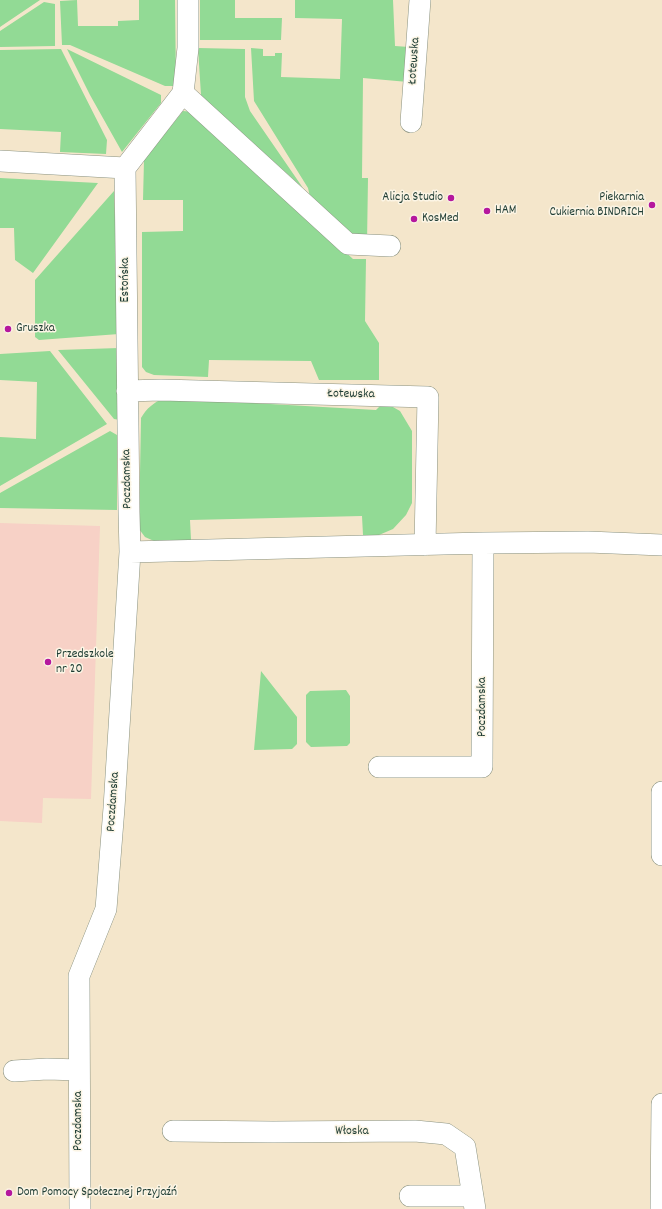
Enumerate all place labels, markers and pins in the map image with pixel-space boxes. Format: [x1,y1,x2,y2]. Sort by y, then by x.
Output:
place label: Alicja Studio [382,190,443,206]
place label: Piekarnia Cukiernia BINDRICH [550,190,644,221]
marker: Alicja Studio [446,193,456,203]
marker: Piekarnia Cukiernia BINDRICH [647,200,657,210]
place label: HAM [495,203,516,219]
marker: HAM [482,206,492,216]
place label: KosMed [422,211,459,227]
marker: KosMed [409,214,419,224]
place label: Gruszka [16,321,55,337]
marker: Gruszka [3,324,13,334]
place label: Przedszkole nr 20 [56,647,114,678]
marker: Przedszkole nr 20 [43,657,53,667]
place label: Dom Pomocy Społecznej Przyjaźń [17,1185,177,1201]
marker: Dom Pomocy Społecznej Przyjaźń [4,1188,14,1198]

